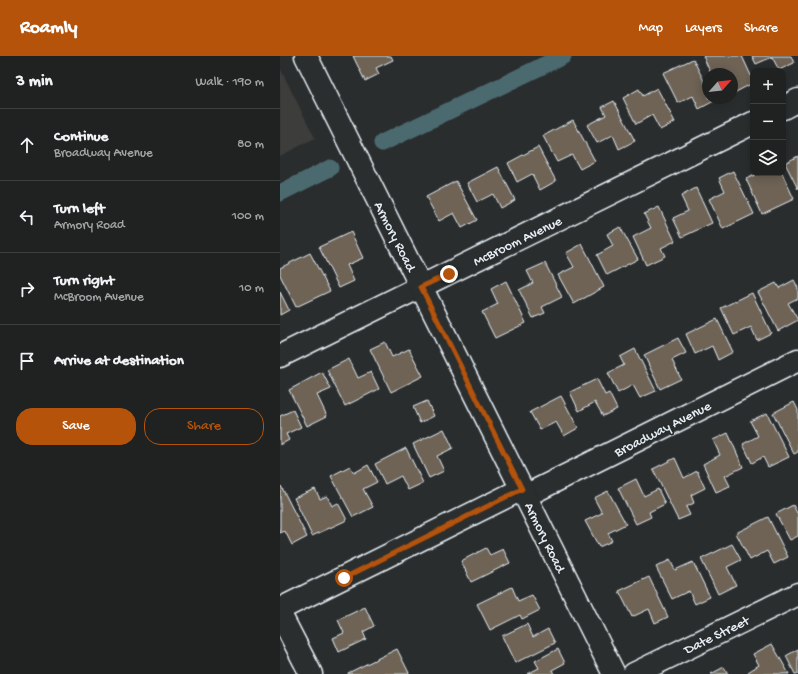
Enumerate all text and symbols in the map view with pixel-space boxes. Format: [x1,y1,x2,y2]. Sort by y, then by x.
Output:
text: Roamly [20,17,77,40]
text: Map [639,20,663,37]
text: Layers [685,20,722,37]
text: Share [744,20,778,37]
north arrow [702,68,738,104]
map controls [750,68,786,176]
button: + [750,68,786,104]
text: 3 min [16,72,53,92]
text: Walk · 190 m [195,75,264,90]
button: − [750,104,786,140]
text: Continue [54,128,108,146]
icon: ahead [16,134,38,156]
text: 80 m [237,137,264,152]
button: layers [750,140,786,176]
text: Broadway Avenue [54,146,153,161]
street label: Armory Road [369,199,419,277]
text: Turn left [54,200,105,218]
icon: left [16,206,38,228]
text: 100 m [232,209,264,224]
street label: McBroom Avenue [471,213,566,271]
text: Armory Road [54,218,125,233]
route end [440,265,458,283]
text: Turn right [54,272,114,290]
icon: right [16,278,38,300]
text: 10 m [239,281,264,296]
text: McBroom Avenue [54,290,144,305]
icon: arrive [16,350,38,372]
text: Arrive at destination [54,352,184,370]
street label: Broadway Avenue [611,398,715,462]
button: Save [16,408,136,445]
button: Share [144,408,264,445]
street label: Armory Road [519,500,569,578]
route start [335,569,353,587]
street label: Date Street [681,613,754,660]

